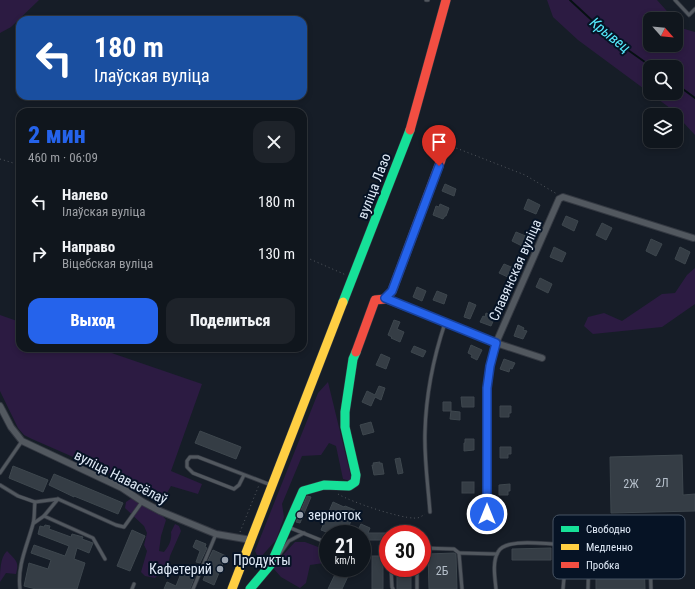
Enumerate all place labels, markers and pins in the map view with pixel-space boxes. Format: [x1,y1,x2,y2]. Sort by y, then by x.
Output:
pin [422,125,456,166]
place label: зерноток [308,507,361,523]
marker: зерноток [295,510,305,520]
place label: Продукты [233,552,291,568]
marker: Продукты [220,555,230,565]
place label: Кафетерий [149,561,212,577]
marker: Кафетерий [215,564,225,574]

